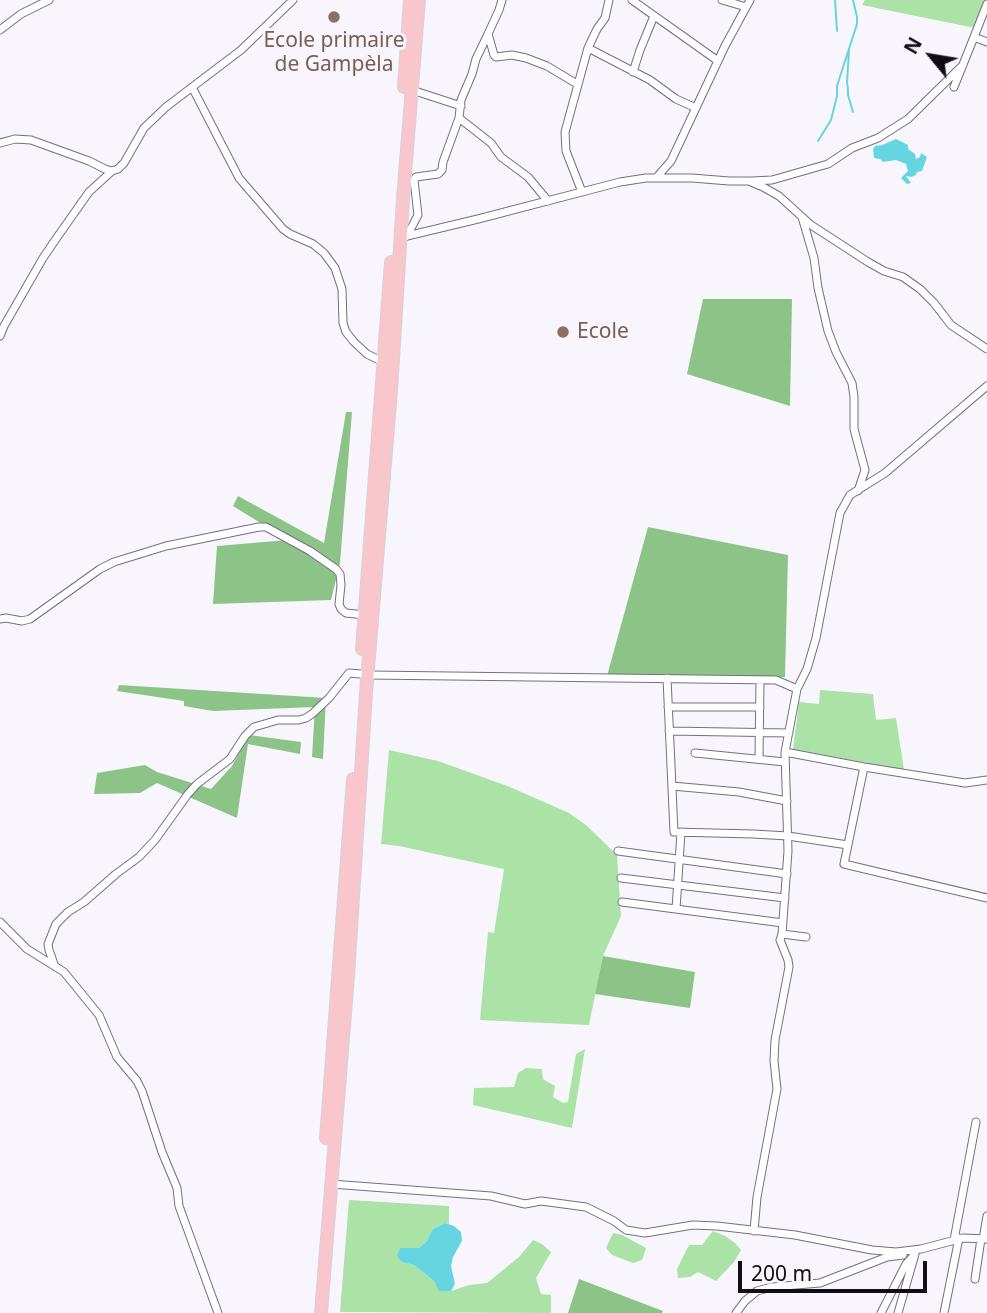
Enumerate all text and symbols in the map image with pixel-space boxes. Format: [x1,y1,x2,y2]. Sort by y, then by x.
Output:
marker: Ecole primaire de Gampèla [326,9,342,25]
north arrow [896,21,966,91]
place label: Ecole primaire de Gampèla [263,28,405,78]
text: N [898,32,928,59]
place label: Ecole [577,319,629,345]
marker: Ecole [555,324,571,340]
scale bar [742,1246,931,1290]
text: 200 m [751,1259,812,1287]

